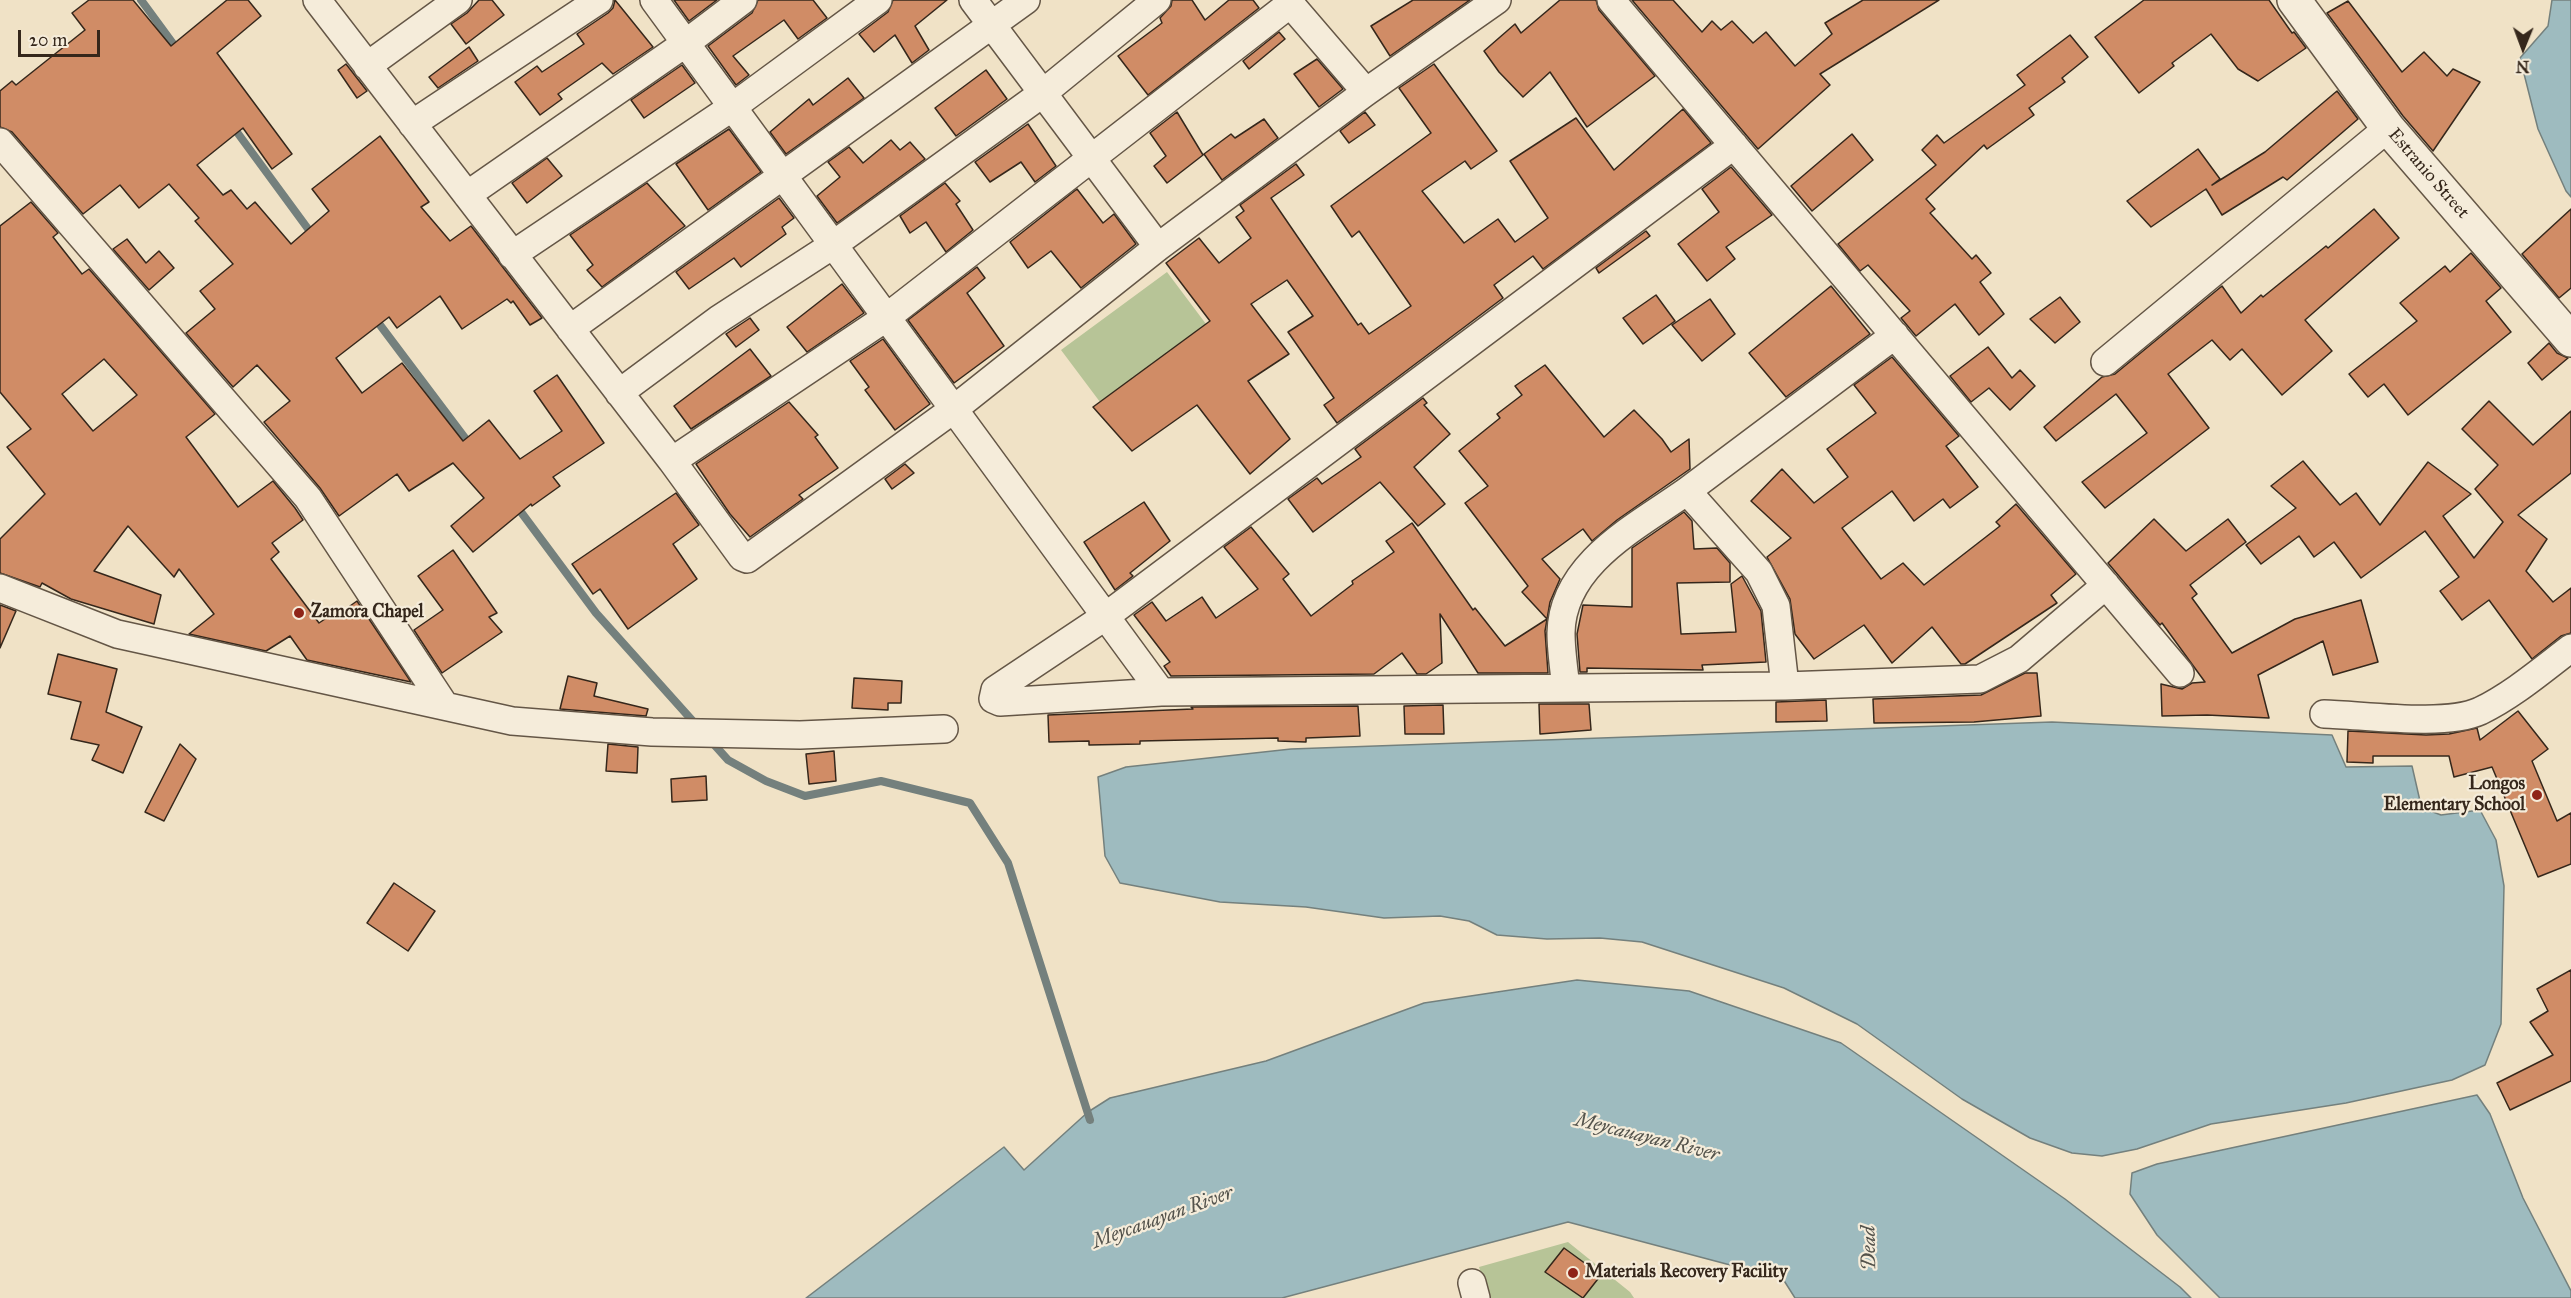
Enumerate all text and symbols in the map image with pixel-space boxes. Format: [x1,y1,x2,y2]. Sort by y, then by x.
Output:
scale bar [21,18,104,56]
north arrow [2493,18,2553,78]
text: 20 m [29,29,67,51]
text: N [2516,57,2530,76]
street label: Estranio Street [2383,124,2473,224]
place label: Zamora Chapel [311,602,424,624]
marker: Zamora Chapel [292,606,306,620]
place label: Longos Elementary School [2383,774,2525,816]
marker: Longos Elementary School [2530,788,2544,802]
water label: Meycauayan River [1572,1108,1722,1168]
water label: Meycauayan River [1089,1181,1237,1255]
water label: Dead [1858,1225,1882,1271]
place label: Materials Recovery Facility [1585,1262,1787,1284]
marker: Materials Recovery Facility [1566,1266,1580,1280]

